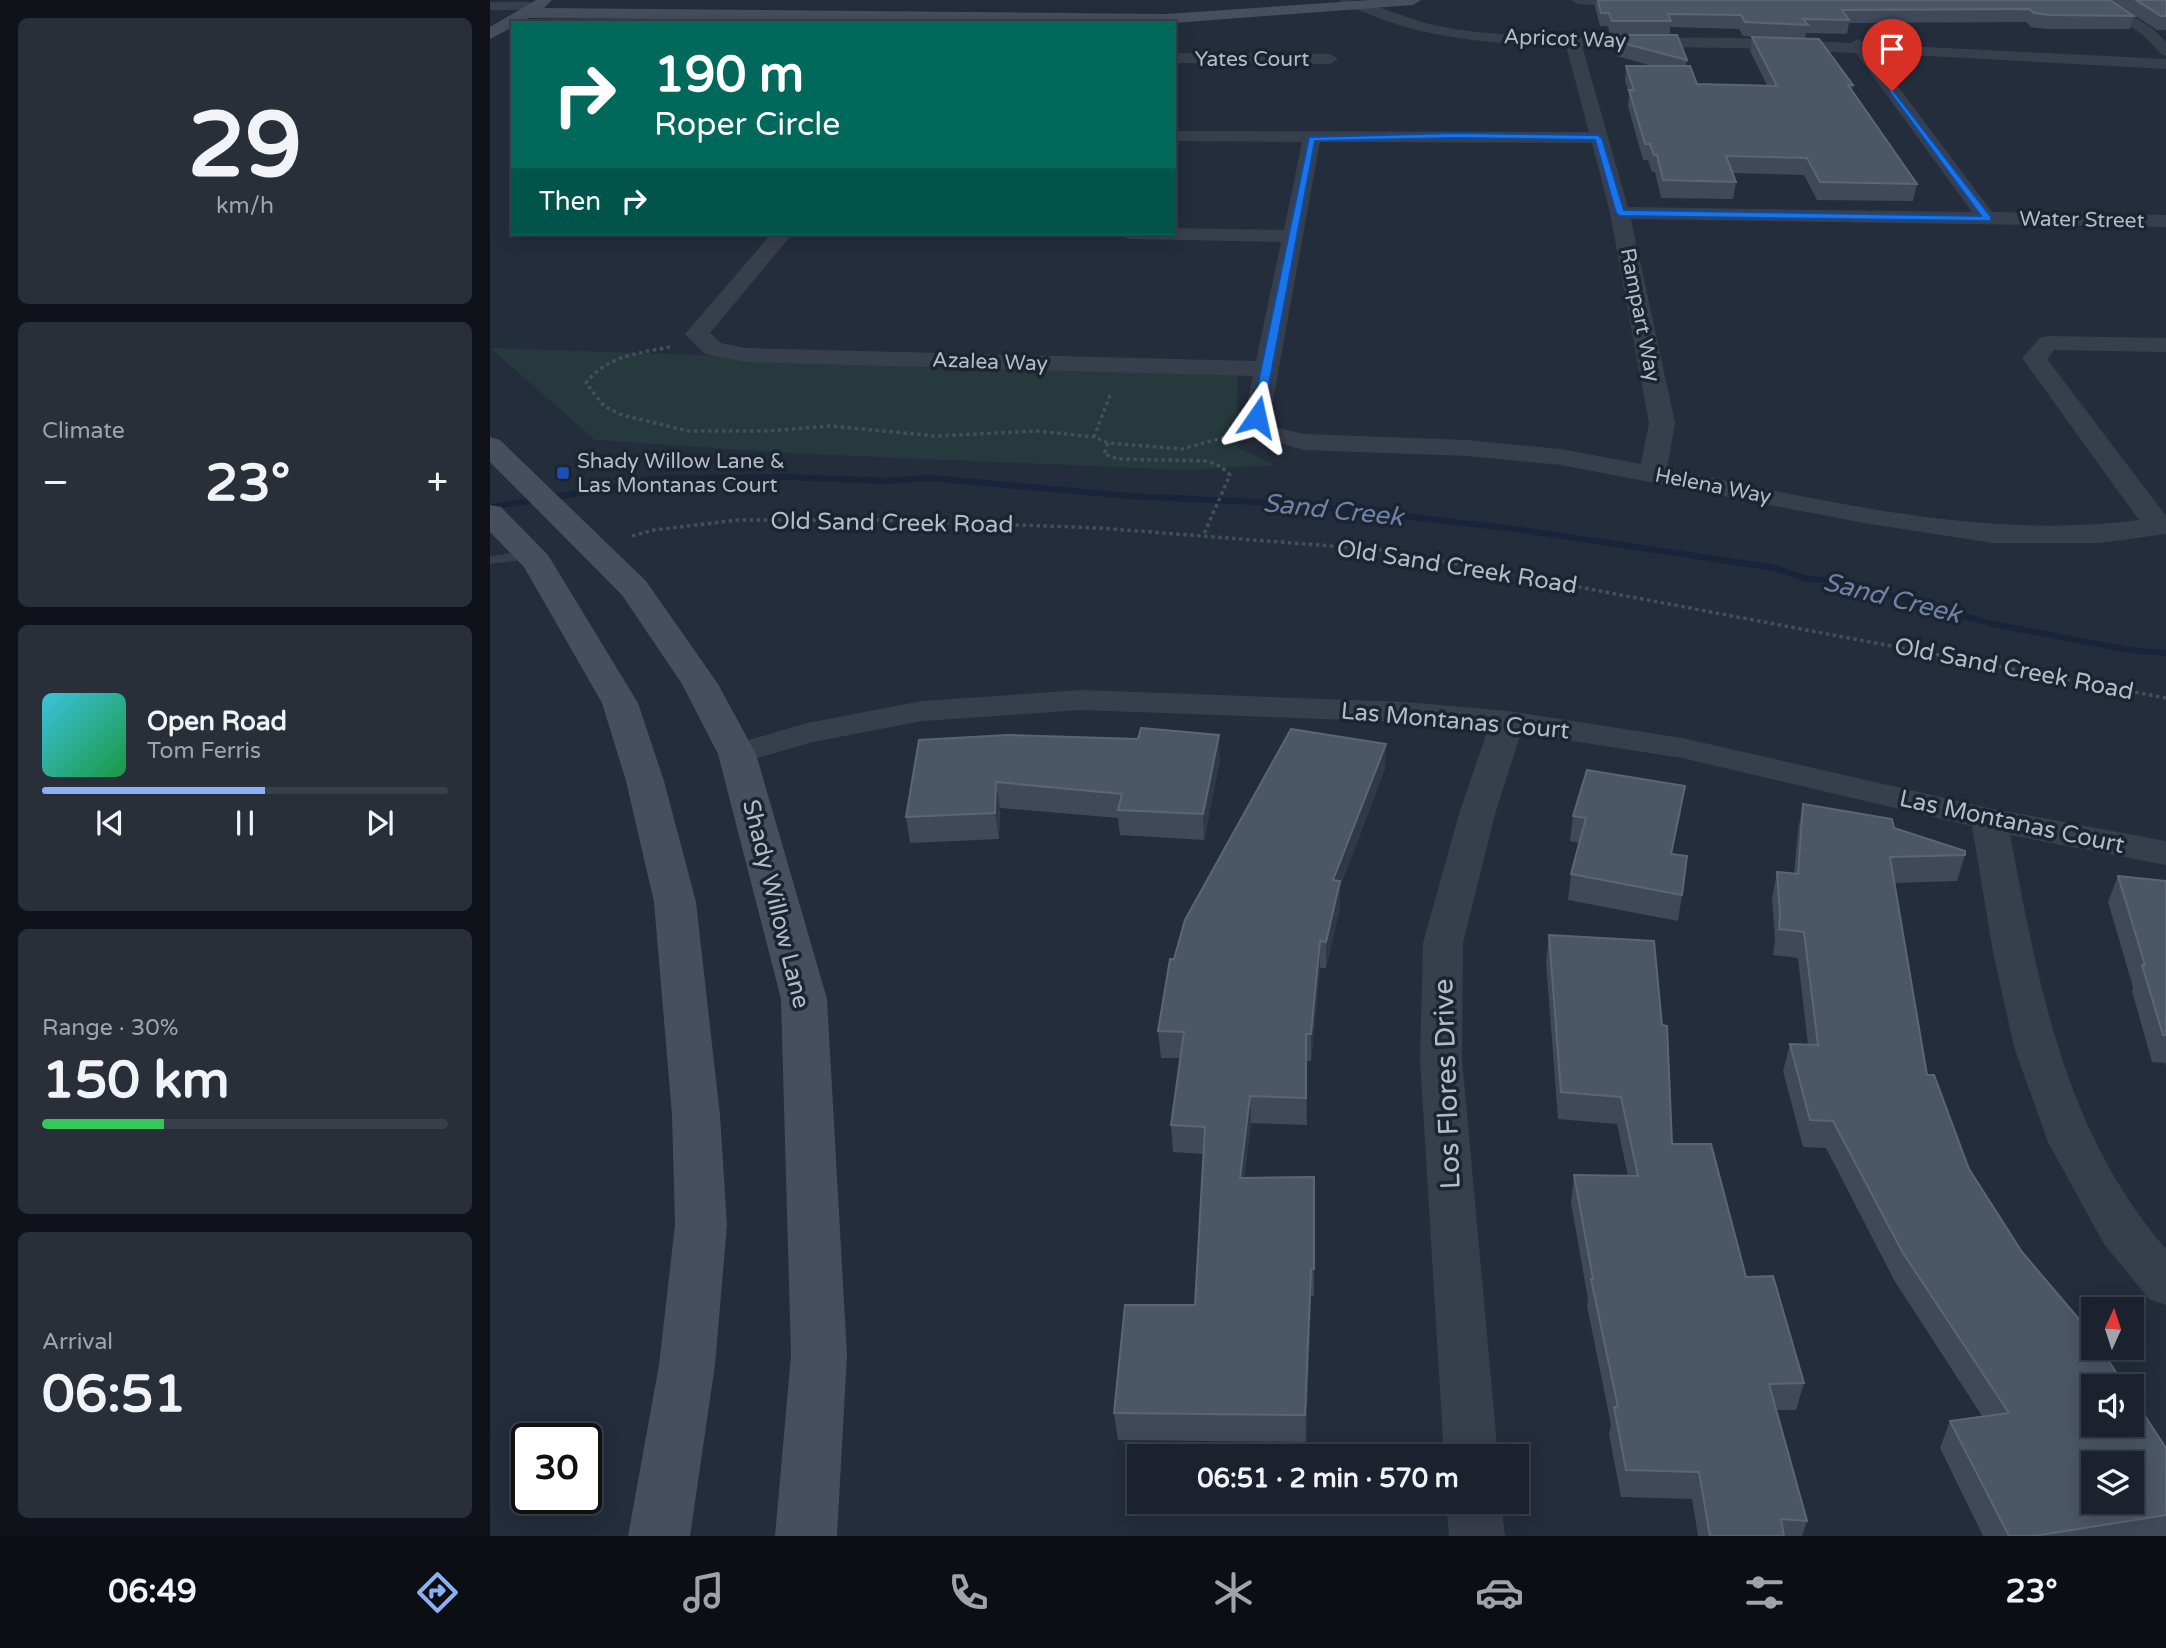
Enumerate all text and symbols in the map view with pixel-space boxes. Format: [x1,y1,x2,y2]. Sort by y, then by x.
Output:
pin [1862,19,1922,91]
street label: Apricot Way [1503,24,1627,54]
icon: arrive [1873,30,1911,68]
text: 190 m [654,46,804,105]
street label: Yates Court [1195,47,1309,72]
icon: right [539,49,630,140]
text: 29 [188,91,302,201]
text: Roper Circle [654,106,840,144]
icon: right [615,182,653,220]
text: Then [539,186,601,217]
text: km/h [216,192,274,220]
street label: Water Street [2019,206,2145,234]
street label: Rampart Way [1615,246,1665,384]
street label: Azalea Way [932,347,1048,377]
position arrow [1220,380,1294,454]
text: Climate [42,417,125,445]
place label: Shady Willow Lane & Las Montanas Court [577,449,785,498]
text: 23° [205,452,290,515]
text: − [42,460,69,506]
text: + [427,460,448,506]
street label: Helena Way [1653,462,1773,510]
marker: Shady Willow Lane & Las Montanas Court [555,465,571,481]
water label: Sand Creek [1261,487,1406,533]
street label: Old Sand Creek Road [770,506,1014,540]
street label: Old Sand Creek Road [1335,534,1579,600]
water label: Sand Creek [1820,566,1966,630]
street label: Old Sand Creek Road [1892,632,2136,706]
street label: Las Montanas Court [1340,697,1570,745]
text: Open Road [147,706,287,737]
text: Tom Ferris [147,737,261,765]
street label: Las Montanas Court [1897,784,2127,860]
street label: Shady Willow Lane [736,797,816,1011]
icon: previous [91,804,129,842]
icon: pause [226,804,264,842]
icon: next [361,804,399,842]
street label: Los Flores Drive [1426,978,1468,1190]
text: Range · 30% [42,1014,178,1042]
text: 150 km [42,1049,230,1112]
north arrow [2081,1297,2144,1360]
map controls [2081,1297,2144,1514]
text: Arrival [42,1328,113,1356]
text: 06:51 [42,1363,186,1426]
button: sound [2081,1374,2144,1437]
speed limit sign: 30 [511,1423,602,1514]
button: layers [2081,1451,2144,1514]
text: 06:51 · 2 min · 570 m [1197,1463,1459,1494]
icon: directions [413,1568,462,1617]
icon: music [679,1568,728,1617]
icon: phone [944,1568,993,1617]
icon: climate [1209,1568,1258,1617]
icon: car [1475,1568,1524,1617]
icon: filters [1740,1568,1789,1617]
text: 06:49 [108,1573,197,1611]
text: 23° [2005,1573,2058,1611]

